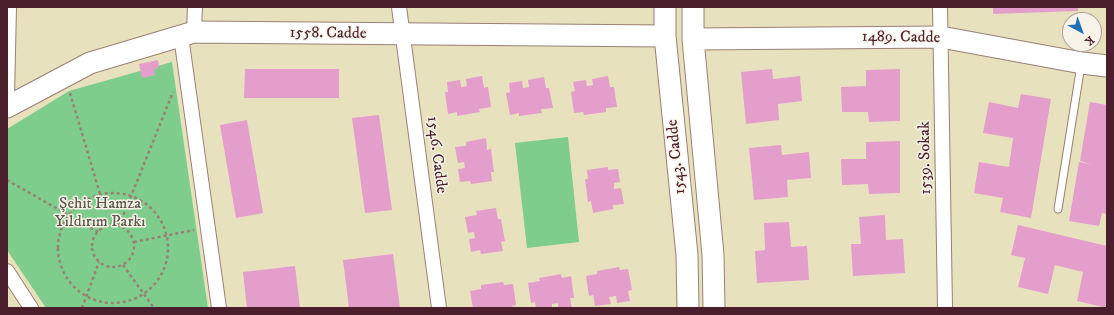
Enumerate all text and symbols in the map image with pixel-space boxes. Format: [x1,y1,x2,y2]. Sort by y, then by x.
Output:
north arrow [1062,12,1102,52]
street label: 1558. Cadde [289,24,367,44]
street label: 1489. Cadde [862,28,940,48]
text: K [1082,32,1097,48]
street label: 1546. Cadde [422,115,450,195]
street label: 1543. Cadde [664,119,690,195]
street label: 1539. Sokak [916,121,936,195]
park label: Şehit Hamza Yıldırım Parkı [55,195,145,233]

